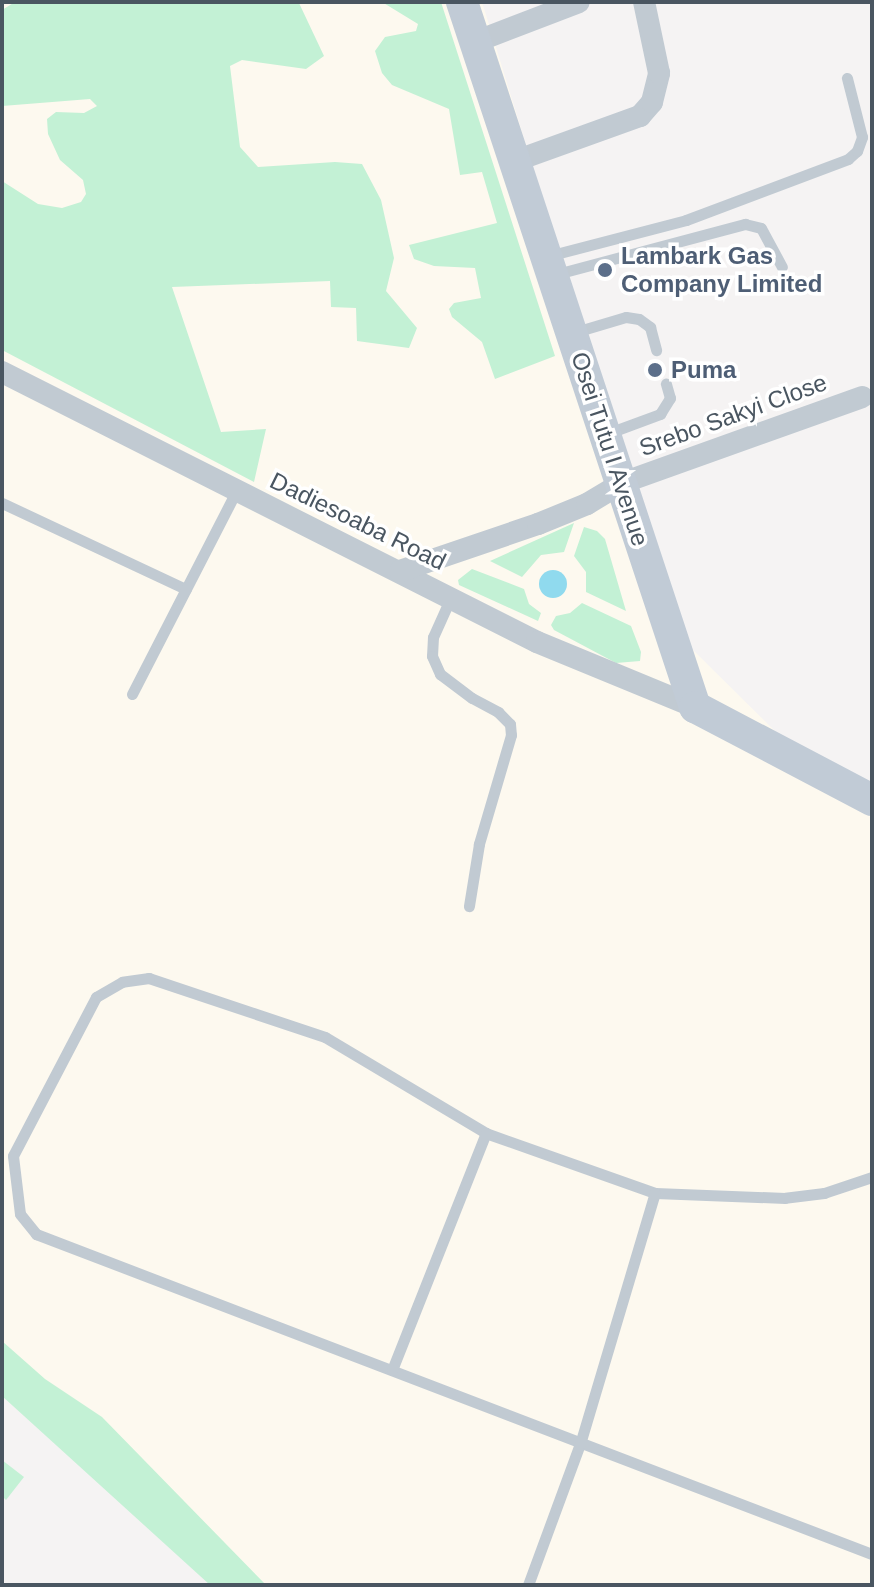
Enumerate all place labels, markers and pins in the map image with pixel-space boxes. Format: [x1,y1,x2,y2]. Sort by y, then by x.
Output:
place label: Lambark Gas Company Limited [621,242,822,298]
marker: Lambark Gas Company Limited [596,261,614,279]
place label: Puma [671,356,736,384]
marker: Puma [646,361,664,379]

